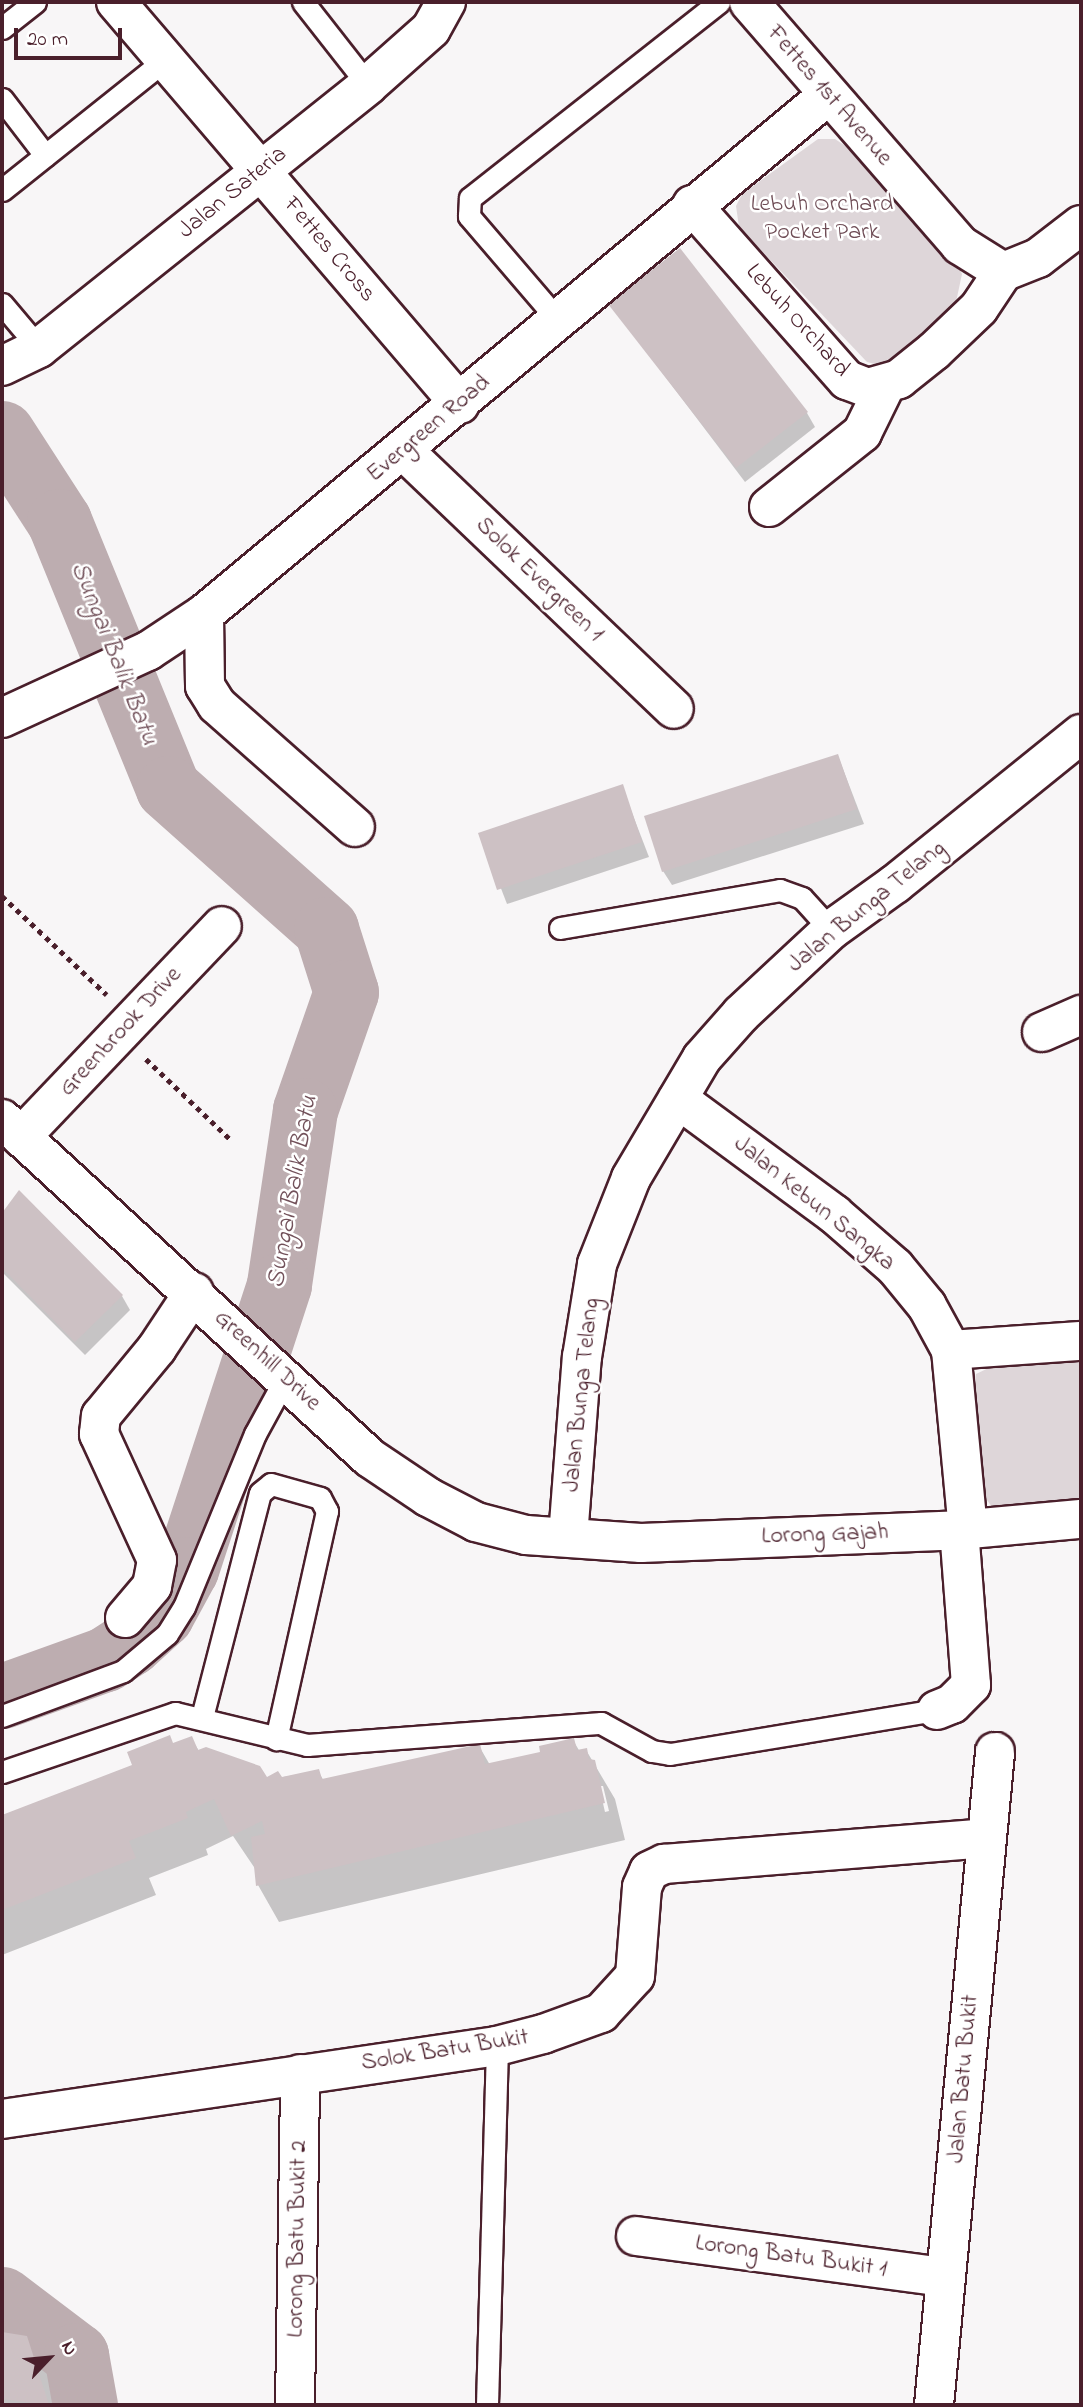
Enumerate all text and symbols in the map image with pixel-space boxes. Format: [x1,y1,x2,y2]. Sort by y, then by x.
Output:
scale bar [18,14,126,58]
street label: Fettes 1st Avenue [760,20,898,172]
text: 20 m [27,25,68,55]
street label: Jalan Sateria [173,140,293,246]
street label: Fettes Cross [277,191,381,309]
park label: Lebuh Orchard Pocket Park [751,191,893,247]
street label: Lebuh Orchard [739,258,855,384]
street label: Evergreen Road [361,369,497,489]
street label: Solok Evergreen 1 [469,511,609,649]
water label: Sungai Balik Batu [62,558,164,750]
street label: Jalan Bunga Telang [782,834,952,980]
street label: Greenbrook Drive [54,961,188,1103]
water label: Sungai Balik Batu [262,1093,326,1291]
street label: Jalan Kebun Sangka [727,1130,901,1278]
street label: Jalan Bunga Telang [557,1297,607,1493]
street label: Greenhill Drive [208,1304,326,1418]
street label: Lorong Gajah [761,1518,889,1552]
street label: Jalan Batu Bukit [942,1994,986,2164]
street label: Solok Batu Bukit [359,2024,531,2078]
street label: Lorong Batu Bukit 2 [282,2140,314,2338]
street label: Lorong Batu Bukit 1 [693,2229,889,2285]
north arrow [14,2323,84,2393]
text: N [53,2337,83,2360]

